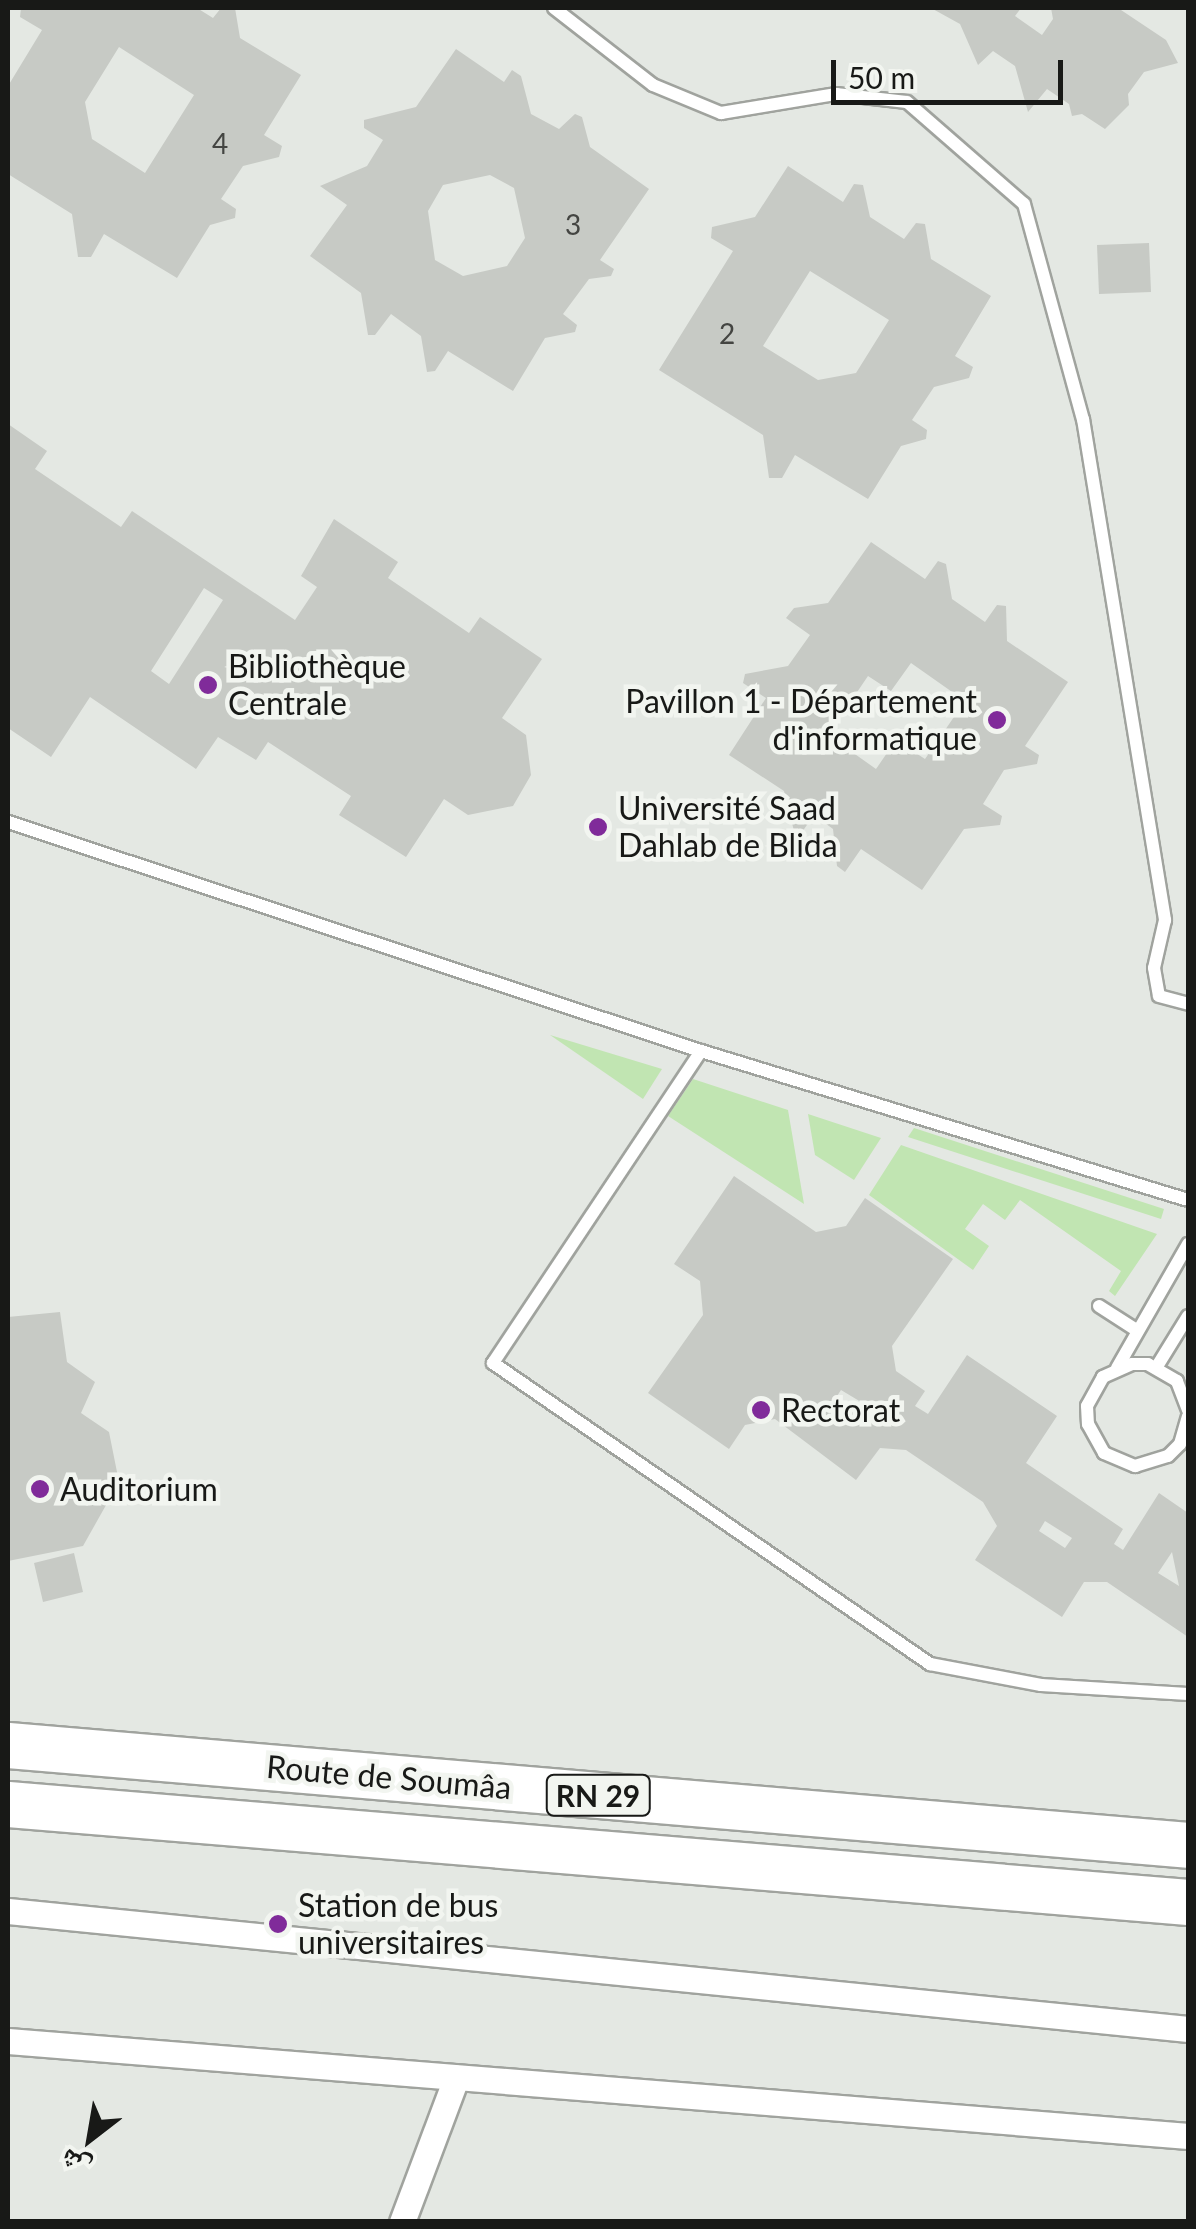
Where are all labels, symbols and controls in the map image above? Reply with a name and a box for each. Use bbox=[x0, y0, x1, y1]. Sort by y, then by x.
scale bar bbox=[836, 40, 1068, 102]
text: 50 m bbox=[848, 59, 915, 95]
house number: 4 bbox=[212, 126, 228, 160]
house number: 3 bbox=[565, 207, 581, 241]
house number: 2 bbox=[719, 316, 735, 350]
place label: Bibliothèque Centrale bbox=[228, 648, 406, 723]
marker: Bibliothèque Centrale bbox=[197, 674, 219, 696]
place label: Pavillon 1 - Département d'informatique bbox=[625, 683, 977, 758]
marker: Pavillon 1 - Département d'informatique bbox=[986, 709, 1008, 731]
place label: Université Saad Dahlab de Blida bbox=[618, 790, 838, 865]
marker: Université Saad Dahlab de Blida bbox=[587, 816, 609, 838]
place label: Rectorat bbox=[781, 1391, 900, 1429]
marker: Rectorat bbox=[750, 1399, 772, 1421]
place label: Auditorium bbox=[60, 1470, 218, 1508]
marker: Auditorium bbox=[29, 1478, 51, 1500]
street label: Route de Soumâa bbox=[265, 1747, 513, 1807]
road number: RN 29 bbox=[546, 1770, 650, 1820]
place label: Station de bus universitaires bbox=[298, 1887, 498, 1962]
marker: Station de bus universitaires bbox=[267, 1913, 289, 1935]
north arrow bbox=[40, 2089, 140, 2189]
text: ش bbox=[53, 2142, 96, 2187]

